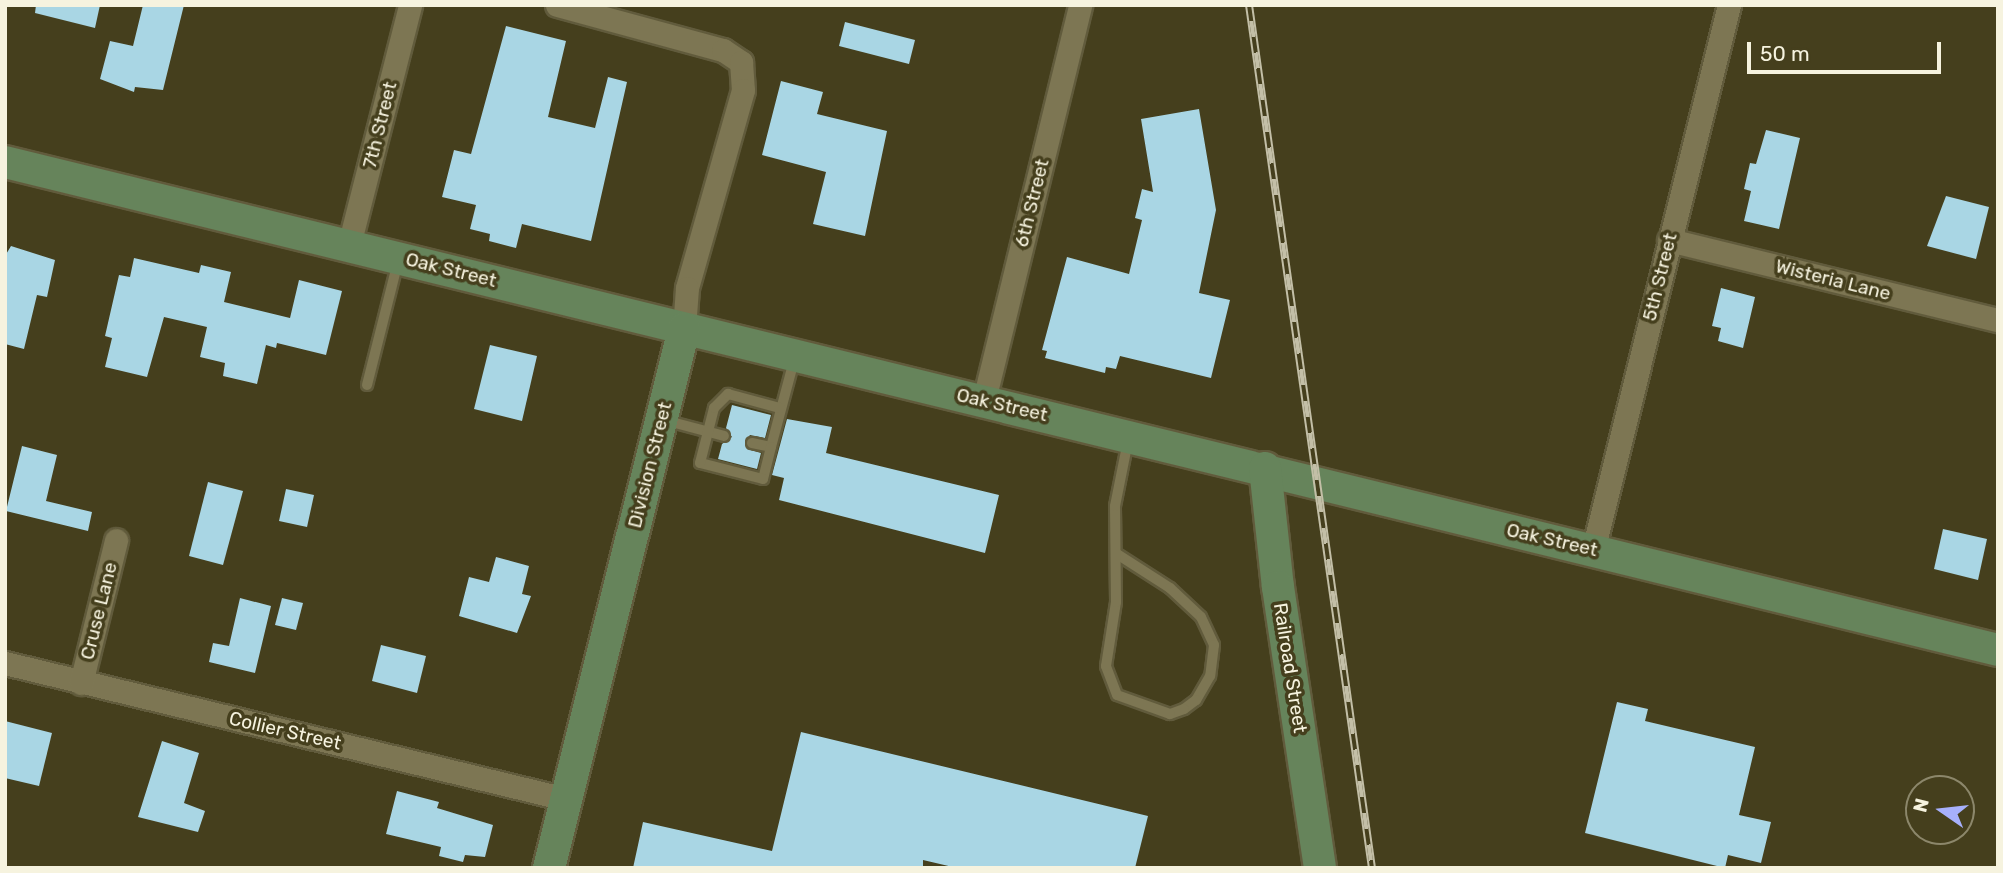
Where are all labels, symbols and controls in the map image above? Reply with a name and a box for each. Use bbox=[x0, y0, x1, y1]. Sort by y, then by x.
scale bar bbox=[1751, 28, 1945, 72]
text: 50 m bbox=[1760, 41, 1810, 66]
street label: 7th Street bbox=[358, 79, 402, 171]
street label: 6th Street bbox=[1010, 157, 1054, 249]
street label: 5th Street bbox=[1638, 231, 1682, 323]
street label: Oak Street bbox=[403, 248, 499, 292]
street label: Wisteria Lane bbox=[1773, 255, 1893, 305]
street label: Oak Street bbox=[954, 383, 1050, 427]
street label: Division Street bbox=[623, 400, 677, 530]
street label: Oak Street bbox=[1504, 518, 1600, 562]
street label: Cruse Lane bbox=[76, 560, 122, 662]
street label: Railroad Street bbox=[1268, 601, 1312, 735]
street label: Collier Street bbox=[226, 707, 344, 755]
north arrow bbox=[1905, 775, 1975, 845]
text: N bbox=[1908, 796, 1934, 815]

